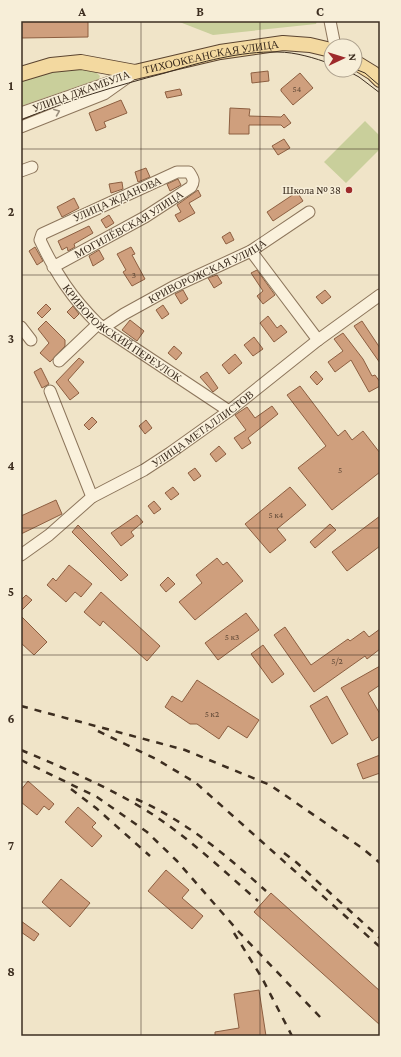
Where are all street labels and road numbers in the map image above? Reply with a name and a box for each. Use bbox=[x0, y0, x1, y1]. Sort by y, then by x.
street label: ТИХООКЕАНСКАЯ УЛИЦА bbox=[142, 38, 280, 76]
street label: УЛИЦА ДЖАМБУЛА bbox=[31, 68, 131, 114]
street label: УЛИЦА ЖДАНОВА bbox=[71, 174, 163, 224]
street label: МОГИЛЁВСКАЯ УЛИЦА bbox=[72, 188, 185, 260]
street label: КРИВОРОЖСКАЯ УЛИЦА bbox=[146, 237, 268, 305]
street label: КРИВОРОЖСКИЙ ПЕРЕУЛОК bbox=[61, 282, 185, 384]
street label: УЛИЦА МЕТАЛЛИСТОВ bbox=[149, 388, 256, 469]

